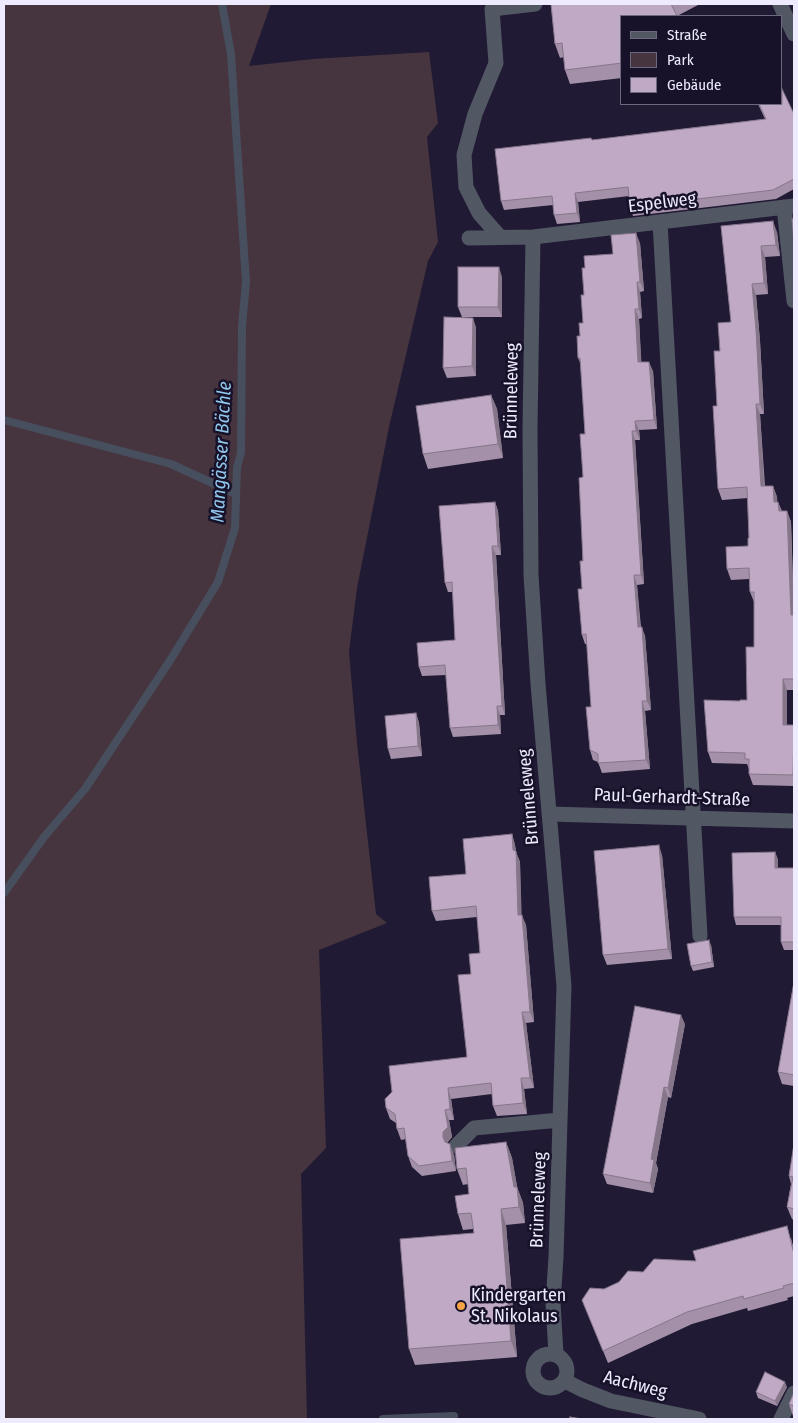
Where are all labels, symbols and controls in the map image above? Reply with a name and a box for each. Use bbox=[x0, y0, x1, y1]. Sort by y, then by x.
legend bbox=[620, 15, 783, 105]
text: Straße bbox=[667, 26, 707, 44]
text: Park bbox=[667, 51, 694, 69]
text: Gebäude bbox=[667, 76, 722, 94]
street label: Espelweg bbox=[627, 188, 697, 218]
street label: Brünneleweg bbox=[500, 343, 524, 439]
water label: Mangässer Bächle bbox=[207, 381, 237, 523]
street label: Brünneleweg bbox=[514, 748, 544, 846]
street label: Paul-Gerhardt-Straße bbox=[594, 784, 750, 812]
street label: Brünneleweg bbox=[527, 1152, 551, 1248]
place label: Kindergarten St. Nikolaus bbox=[471, 1285, 566, 1328]
marker: Kindergarten St. Nikolaus bbox=[455, 1300, 467, 1312]
street label: Aachweg bbox=[601, 1367, 669, 1403]

